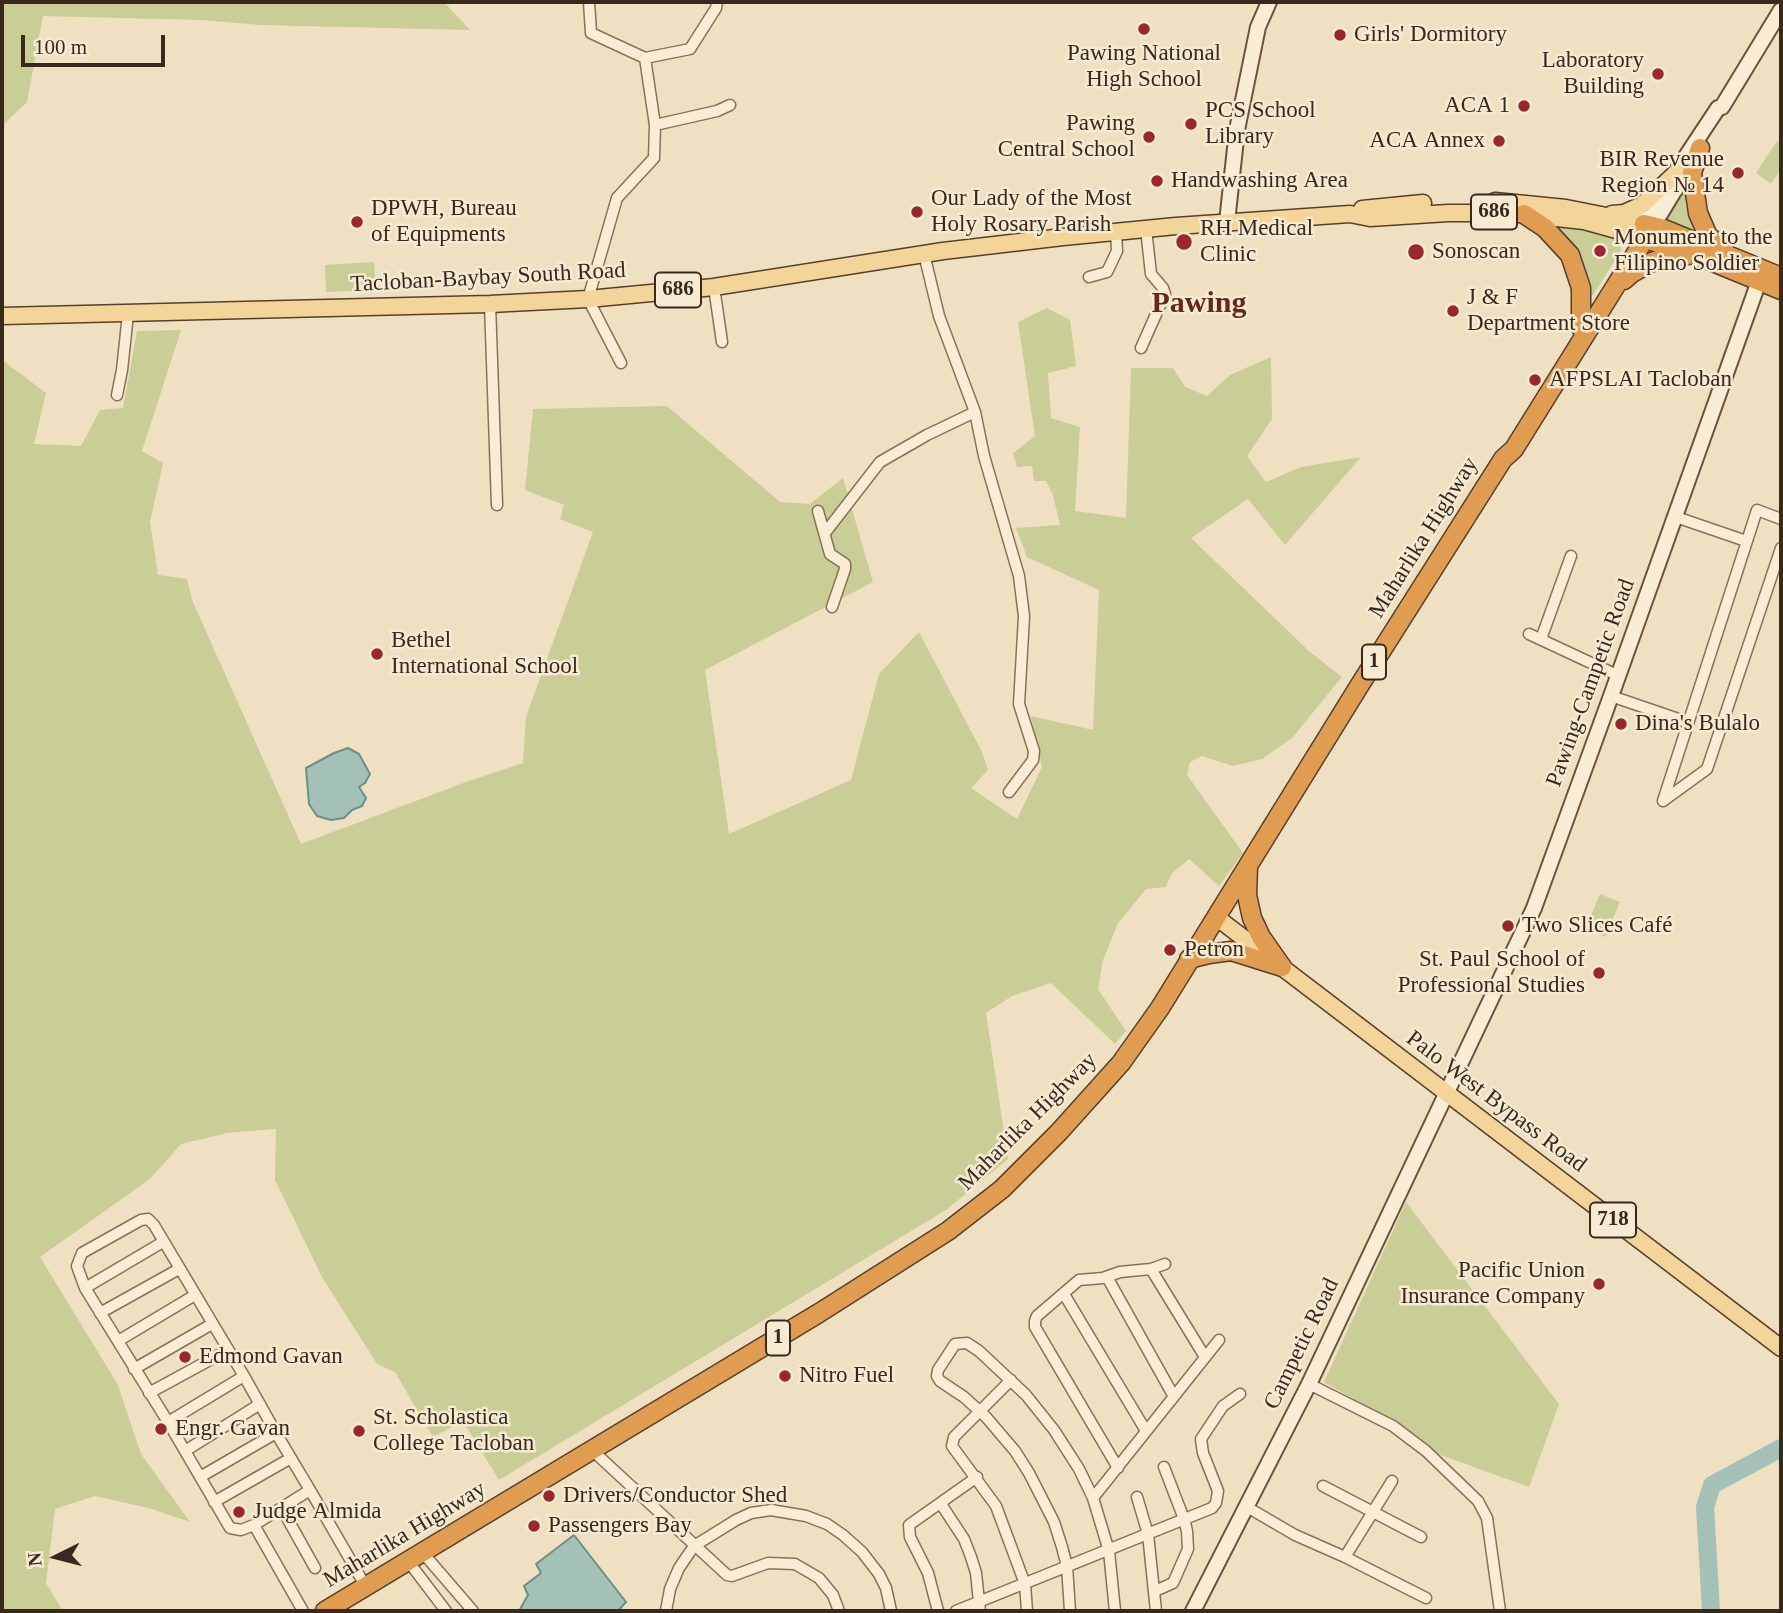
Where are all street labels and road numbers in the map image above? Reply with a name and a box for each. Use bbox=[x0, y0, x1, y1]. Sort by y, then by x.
road number: 686 bbox=[1471, 194, 1517, 230]
street label: Tacloban-Baybay South Road bbox=[350, 257, 626, 299]
road number: 686 bbox=[655, 272, 701, 308]
street label: Maharlika Highway bbox=[1363, 452, 1485, 624]
street label: Pawing-Campetic Road bbox=[1541, 575, 1641, 791]
road number: 1 bbox=[1362, 644, 1386, 680]
street label: Palo West Bypass Road bbox=[1400, 1025, 1592, 1179]
street label: Maharlika Highway bbox=[953, 1047, 1103, 1197]
road number: 718 bbox=[1590, 1202, 1636, 1238]
street label: Campetic Road bbox=[1258, 1274, 1346, 1414]
road number: 1 bbox=[766, 1320, 790, 1356]
street label: Maharlika Highway bbox=[319, 1476, 491, 1594]

